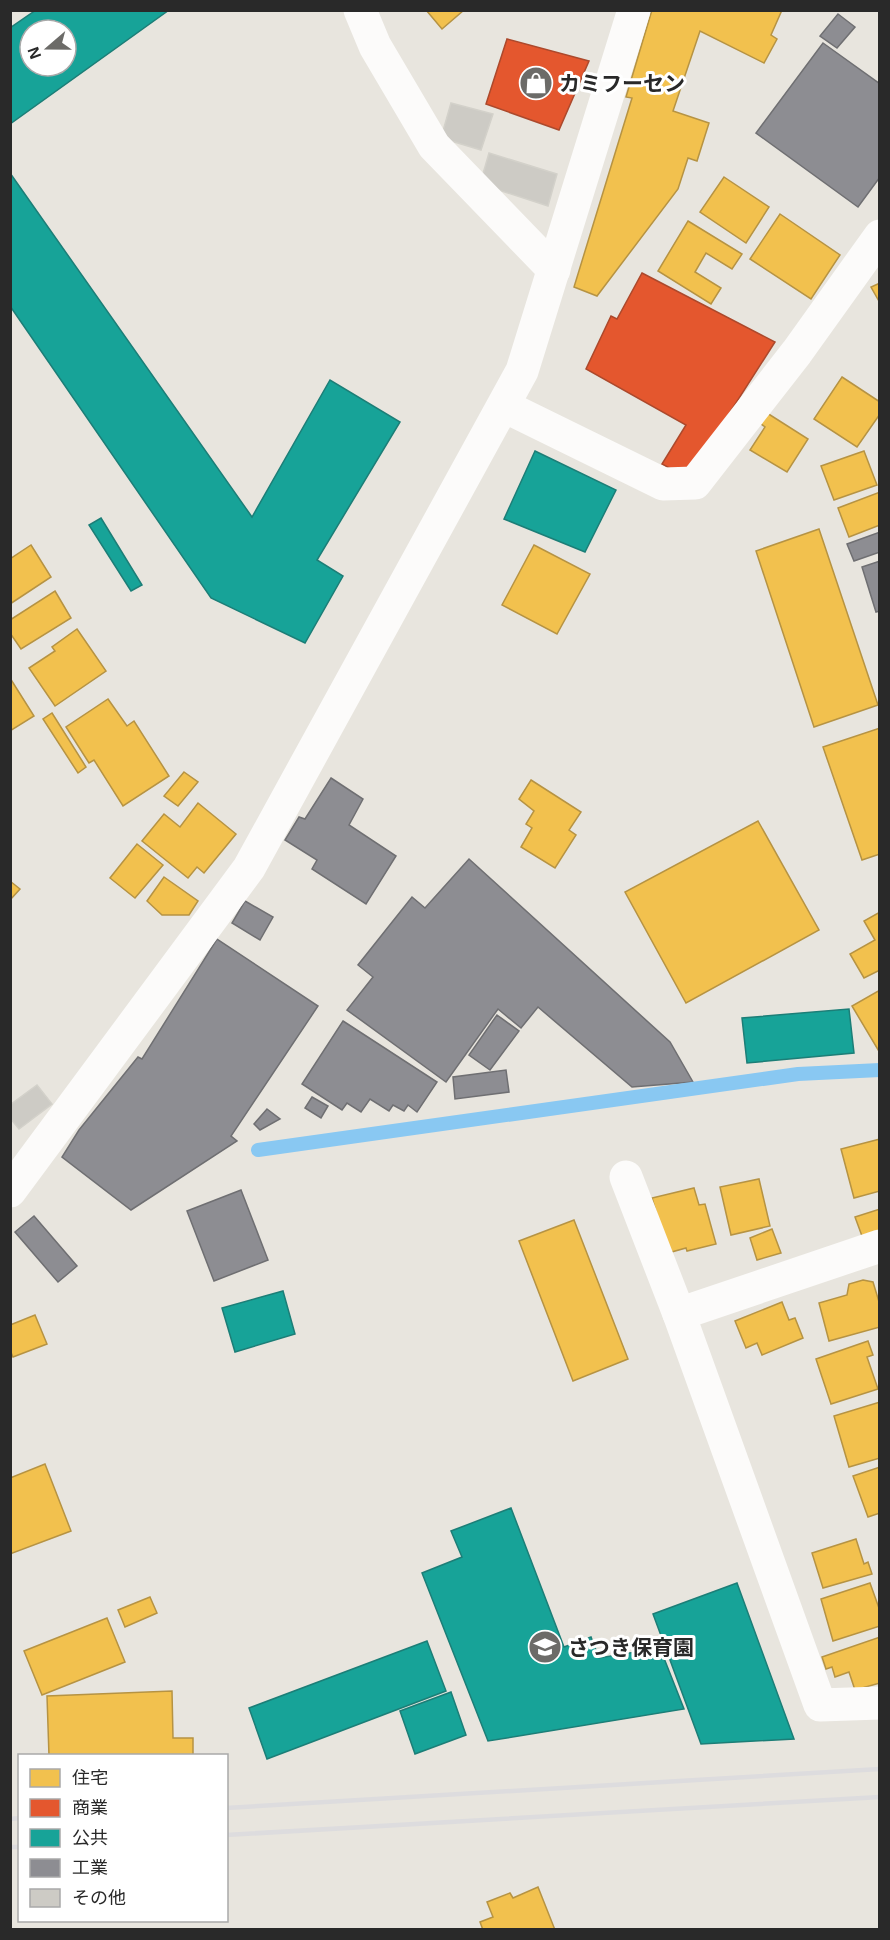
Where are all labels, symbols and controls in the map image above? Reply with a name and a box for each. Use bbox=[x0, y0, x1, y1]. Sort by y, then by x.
north arrow bbox=[18, 18, 78, 78]
text: N bbox=[24, 45, 44, 61]
shop icon: カミフーセン bbox=[518, 65, 554, 101]
place label: カミフーセン bbox=[559, 72, 685, 95]
school or university icon: さつき保育園 bbox=[527, 1629, 563, 1665]
place label: さつき保育園 bbox=[568, 1636, 694, 1659]
legend bbox=[18, 1754, 228, 1922]
text: 住宅 bbox=[72, 1768, 108, 1788]
text: 商業 bbox=[72, 1798, 108, 1818]
text: 公共 bbox=[72, 1828, 108, 1848]
text: 工業 bbox=[72, 1858, 108, 1878]
text: その他 bbox=[72, 1888, 126, 1908]

